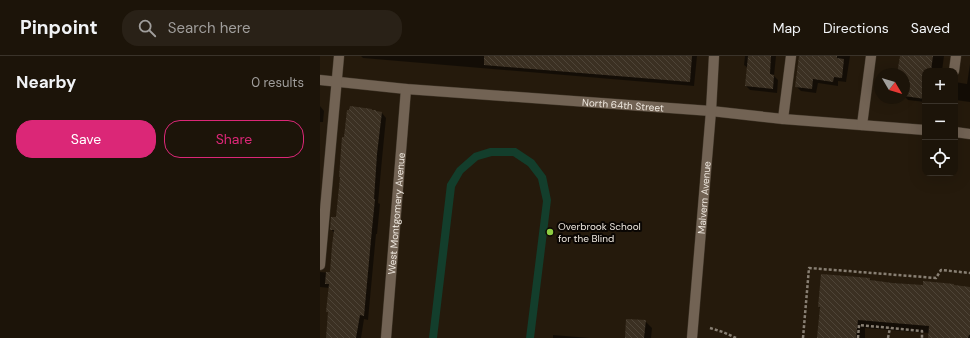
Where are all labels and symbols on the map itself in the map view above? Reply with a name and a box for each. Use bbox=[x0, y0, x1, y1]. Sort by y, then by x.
north arrow bbox=[874, 68, 910, 104]
street label: North 64th Street bbox=[582, 95, 664, 114]
street label: West Montgomery Avenue bbox=[385, 152, 407, 275]
street label: Malvern Avenue bbox=[694, 160, 713, 234]
place label: Overbrook School for the Blind bbox=[558, 220, 641, 245]
marker: Overbrook School for the Blind bbox=[545, 227, 555, 237]

